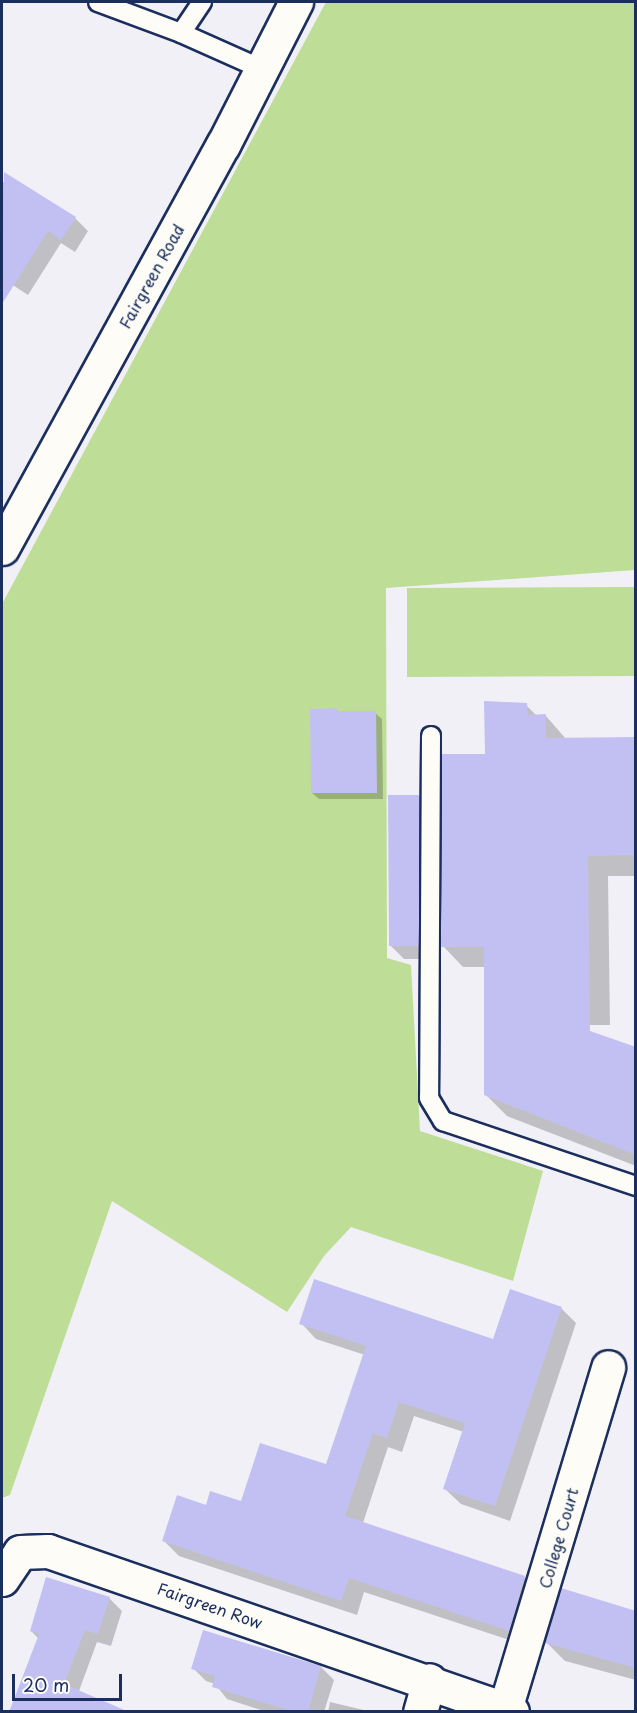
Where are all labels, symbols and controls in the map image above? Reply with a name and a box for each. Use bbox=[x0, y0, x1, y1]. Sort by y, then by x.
street label: Fairgreen Road bbox=[114, 220, 188, 332]
street label: College Court bbox=[534, 1485, 582, 1591]
street label: Fairgreen Row bbox=[154, 1578, 266, 1632]
scale bar bbox=[15, 1662, 124, 1700]
text: 20 m bbox=[23, 1671, 69, 1698]

